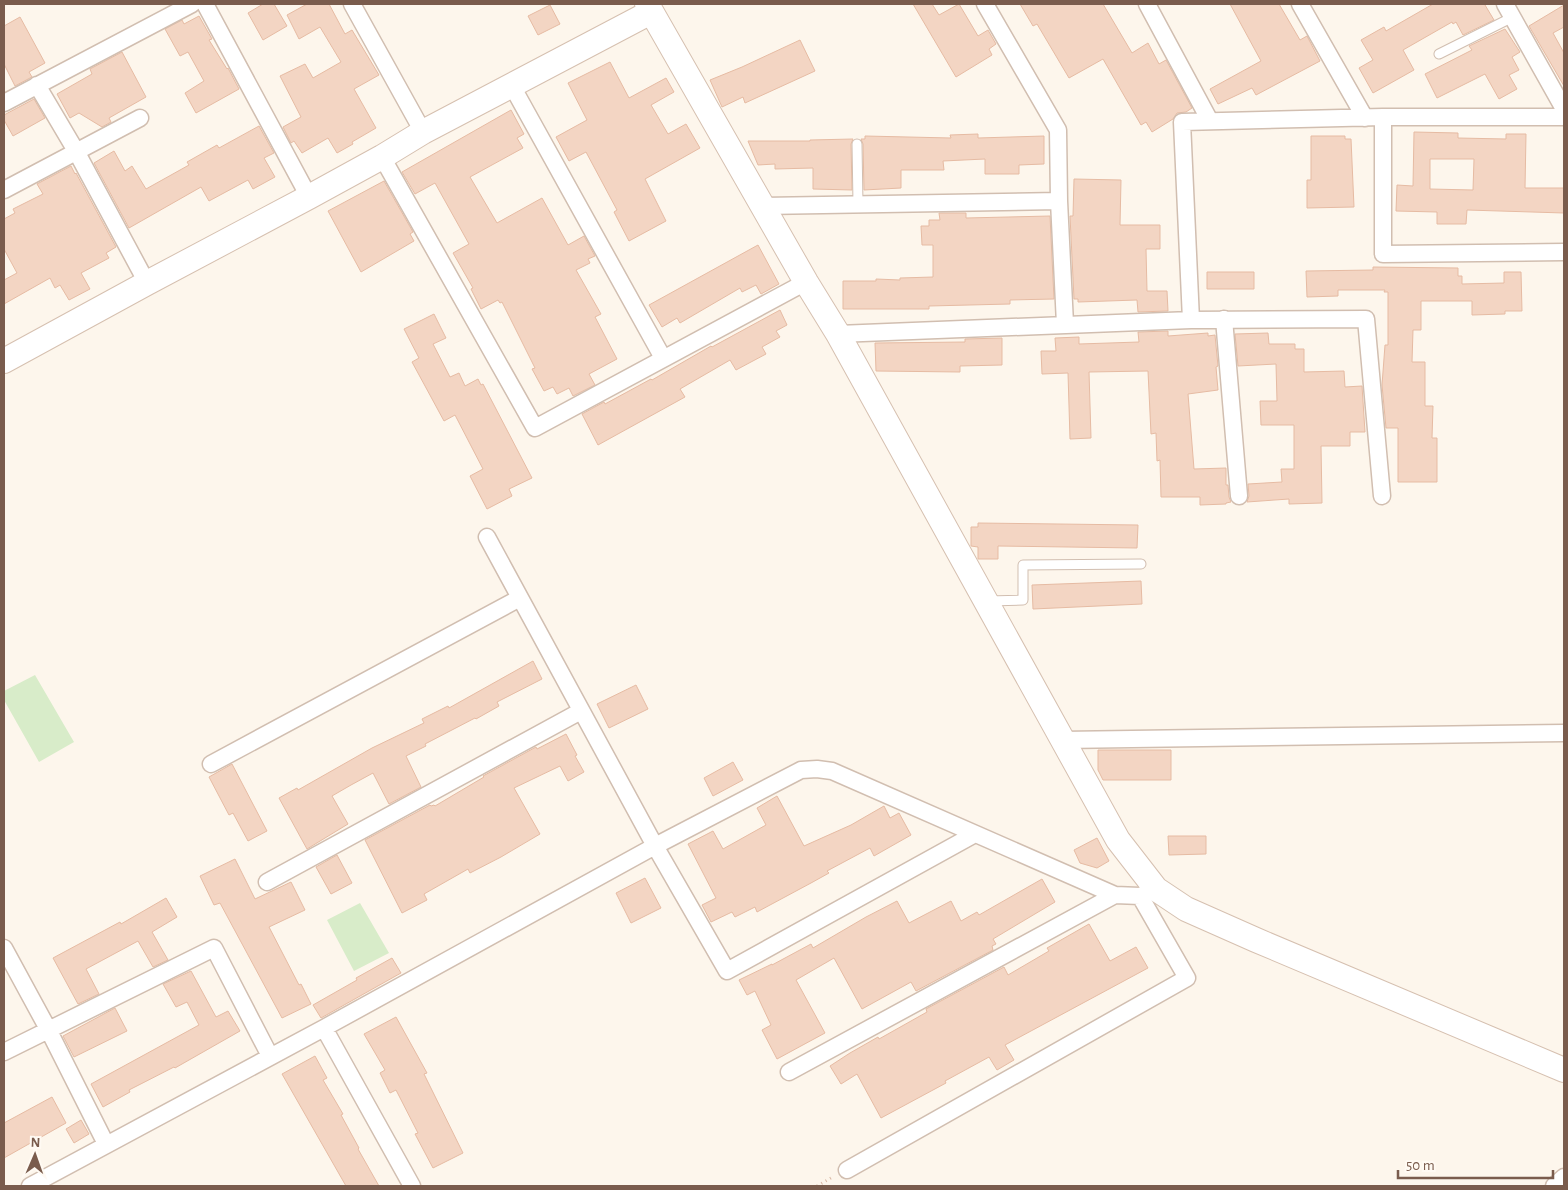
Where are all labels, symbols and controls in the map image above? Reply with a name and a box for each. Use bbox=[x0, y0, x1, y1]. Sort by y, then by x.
north arrow bbox=[10, 1130, 60, 1180]
text: N bbox=[30, 1136, 41, 1150]
scale bar bbox=[1398, 1148, 1553, 1180]
text: 50 m bbox=[1406, 1158, 1435, 1173]

